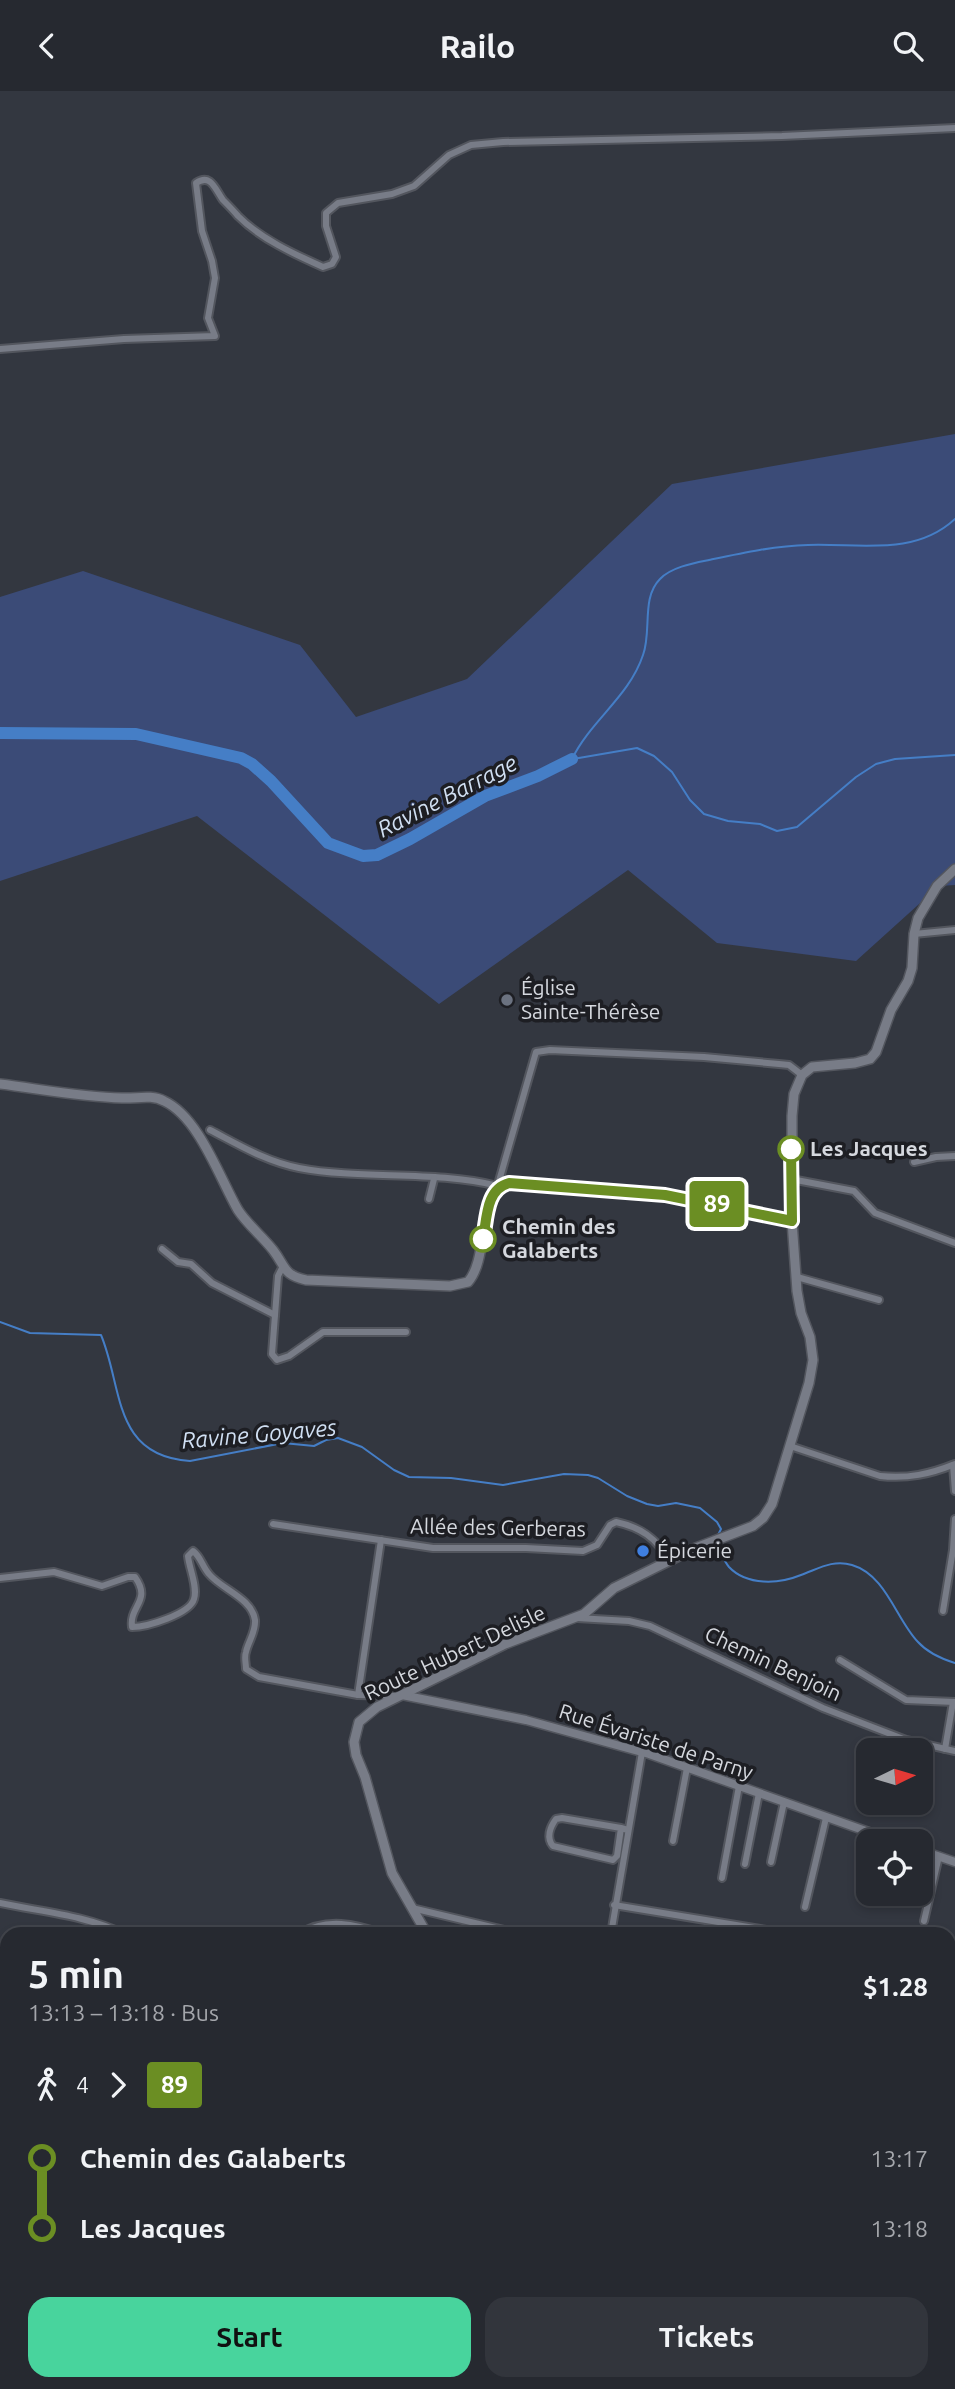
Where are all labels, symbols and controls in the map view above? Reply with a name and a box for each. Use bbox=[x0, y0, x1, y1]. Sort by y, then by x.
icon: back bbox=[28, 27, 66, 65]
icon: search bbox=[889, 27, 927, 65]
text: Railo bbox=[440, 28, 515, 64]
water label: Ravine Barrage bbox=[373, 749, 521, 841]
place label: Église Sainte-Thérèse bbox=[521, 975, 660, 1023]
marker: Église Sainte-Thérèse bbox=[499, 992, 515, 1008]
marker: Les Jacques bbox=[778, 1136, 804, 1162]
place label: Les Jacques bbox=[810, 1136, 928, 1160]
line badge: 89 bbox=[686, 1181, 748, 1227]
text: 89 bbox=[703, 1190, 731, 1217]
place label: Chemin des Galaberts bbox=[502, 1214, 616, 1262]
marker: Chemin des Galaberts bbox=[470, 1226, 496, 1252]
water label: Ravine Goyaves bbox=[180, 1414, 338, 1453]
street label: Allée des Gerberas bbox=[410, 1513, 586, 1541]
place label: Épicerie bbox=[657, 1538, 732, 1562]
marker: Épicerie bbox=[635, 1543, 651, 1559]
street label: Route Hubert Delisle bbox=[360, 1600, 549, 1705]
street label: Chemin Benjoin bbox=[701, 1621, 846, 1705]
street label: Rue Évariste de Parny bbox=[556, 1698, 756, 1784]
north arrow bbox=[856, 1738, 933, 1815]
map controls bbox=[856, 1738, 933, 1906]
button: locate bbox=[856, 1829, 933, 1906]
text: 5 min bbox=[28, 1953, 124, 1995]
text: $1.28 bbox=[863, 1972, 928, 2001]
text: 13:13 – 13:18 · Bus bbox=[28, 2000, 219, 2025]
icon: walk bbox=[28, 2066, 66, 2104]
icon: forward bbox=[99, 2066, 137, 2104]
text: 89 bbox=[161, 2071, 188, 2098]
text: 4 bbox=[76, 2072, 89, 2097]
text: Chemin des Galaberts bbox=[80, 2144, 346, 2173]
text: 13:17 bbox=[870, 2146, 928, 2171]
text: Les Jacques bbox=[80, 2214, 226, 2243]
text: 13:18 bbox=[870, 2216, 928, 2241]
button: Start bbox=[28, 2297, 471, 2377]
button: Tickets bbox=[485, 2297, 928, 2377]

